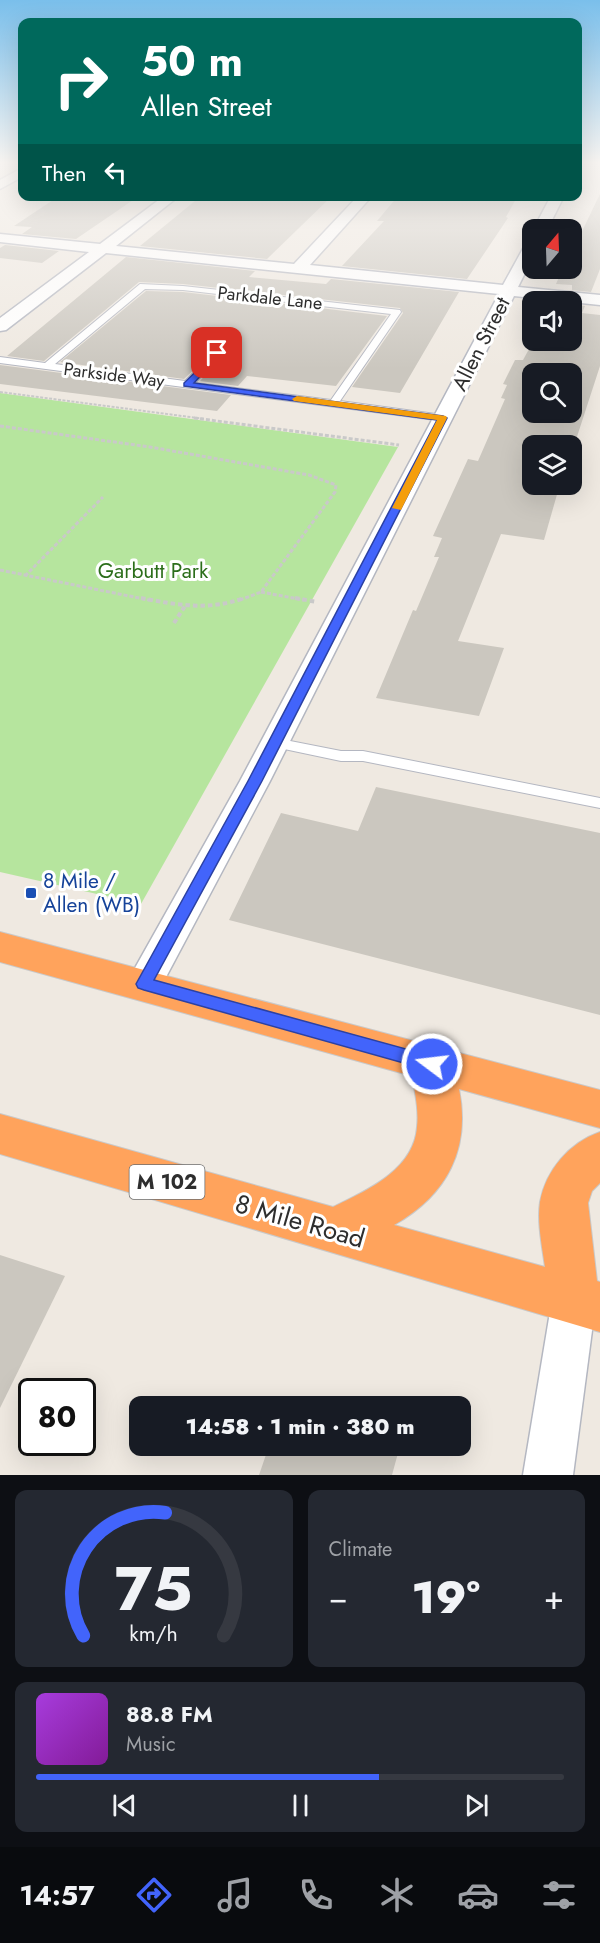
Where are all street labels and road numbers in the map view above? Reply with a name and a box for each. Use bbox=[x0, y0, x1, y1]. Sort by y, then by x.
street label: Parkdale Lane bbox=[216, 280, 324, 316]
street label: Allen Street bbox=[445, 292, 517, 396]
street label: Parkside Way bbox=[62, 356, 166, 394]
road number: M 102 bbox=[130, 1165, 204, 1199]
street label: 8 Mile Road bbox=[231, 1184, 369, 1258]

